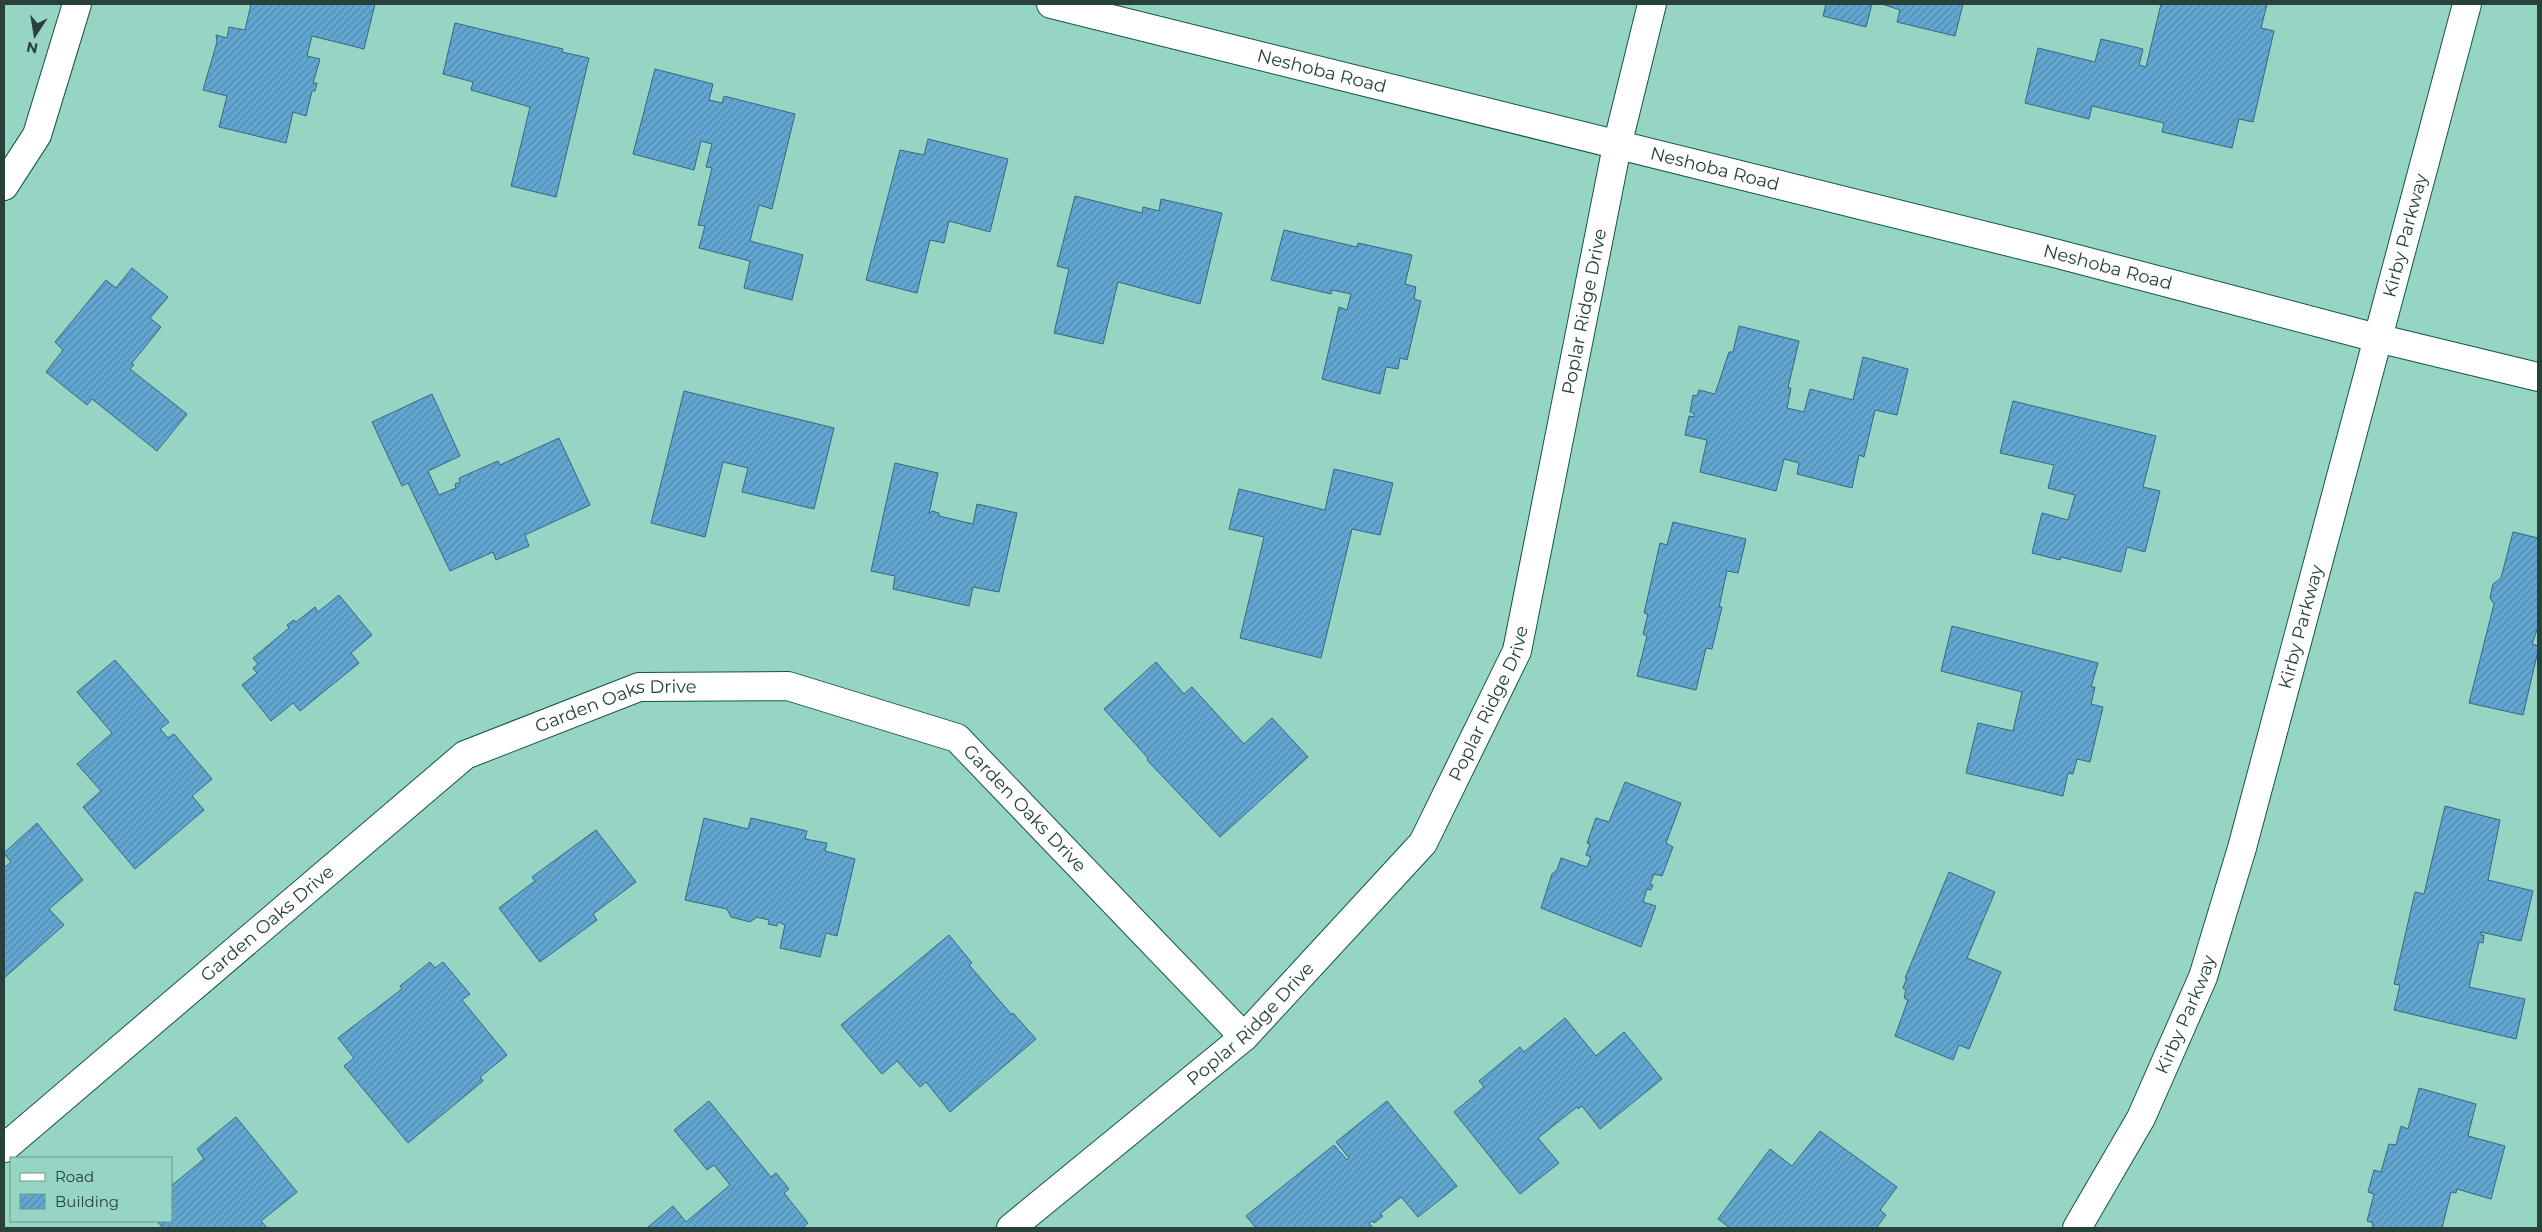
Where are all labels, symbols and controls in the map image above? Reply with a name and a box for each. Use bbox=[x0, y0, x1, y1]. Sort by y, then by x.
north arrow bbox=[10, 10, 60, 60]
text: N bbox=[25, 38, 40, 58]
street label: Neshoba Road bbox=[1255, 45, 1389, 98]
street label: Neshoba Road bbox=[1648, 142, 1782, 195]
street label: Kirby Parkway bbox=[2378, 171, 2432, 300]
street label: Poplar Ridge Drive bbox=[1557, 227, 1611, 397]
street label: Neshoba Road bbox=[2041, 240, 2175, 295]
street label: Kirby Parkway bbox=[2274, 562, 2328, 691]
street label: Poplar Ridge Drive bbox=[1444, 624, 1533, 785]
street label: Garden Oaks Drive bbox=[532, 676, 697, 738]
street label: Garden Oaks Drive bbox=[958, 740, 1091, 877]
street label: Garden Oaks Drive bbox=[196, 860, 339, 987]
street label: Kirby Parkway bbox=[2151, 952, 2220, 1078]
street label: Poplar Ridge Drive bbox=[1182, 957, 1319, 1090]
legend bbox=[10, 1157, 172, 1222]
text: Road bbox=[55, 1167, 94, 1186]
text: Building bbox=[55, 1192, 119, 1211]

